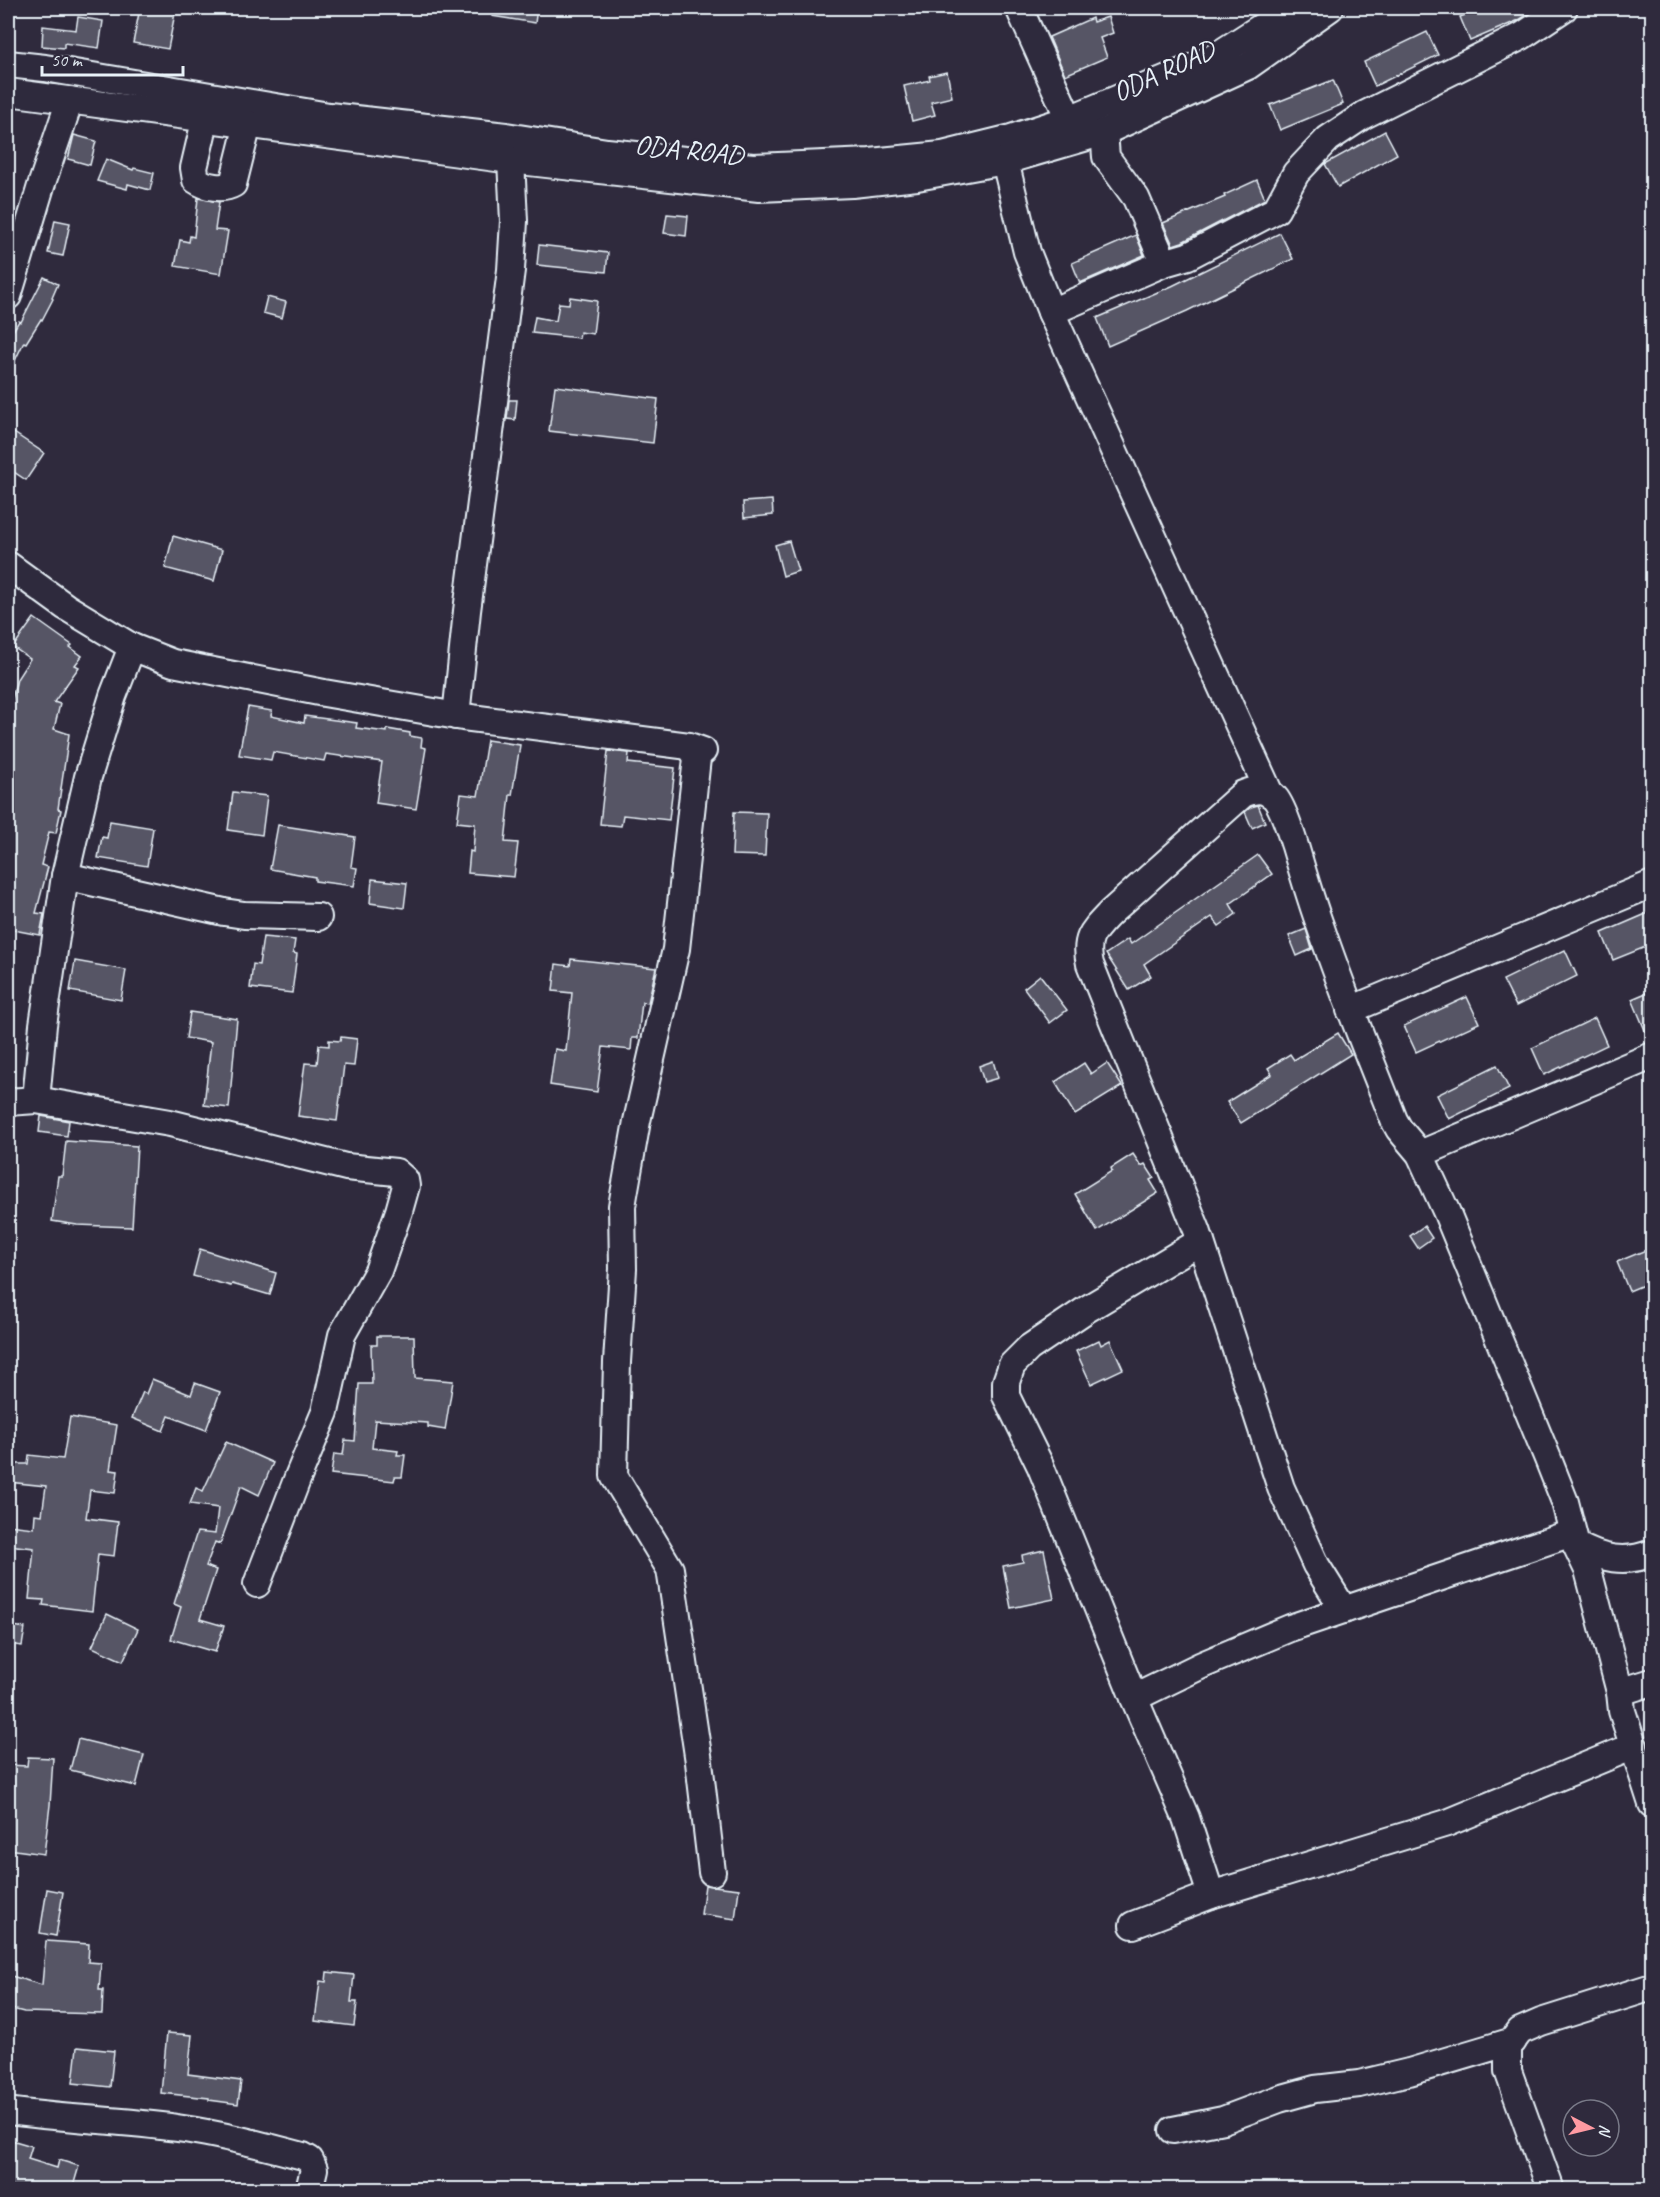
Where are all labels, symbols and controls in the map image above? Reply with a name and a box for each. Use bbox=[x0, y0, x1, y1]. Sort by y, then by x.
street label: ODA ROAD bbox=[1107, 30, 1222, 109]
scale bar bbox=[42, 39, 183, 77]
text: 50 m bbox=[51, 49, 84, 71]
street label: ODA ROAD bbox=[633, 126, 747, 173]
north arrow bbox=[1561, 2098, 1621, 2158]
text: N bbox=[1594, 2124, 1615, 2139]

